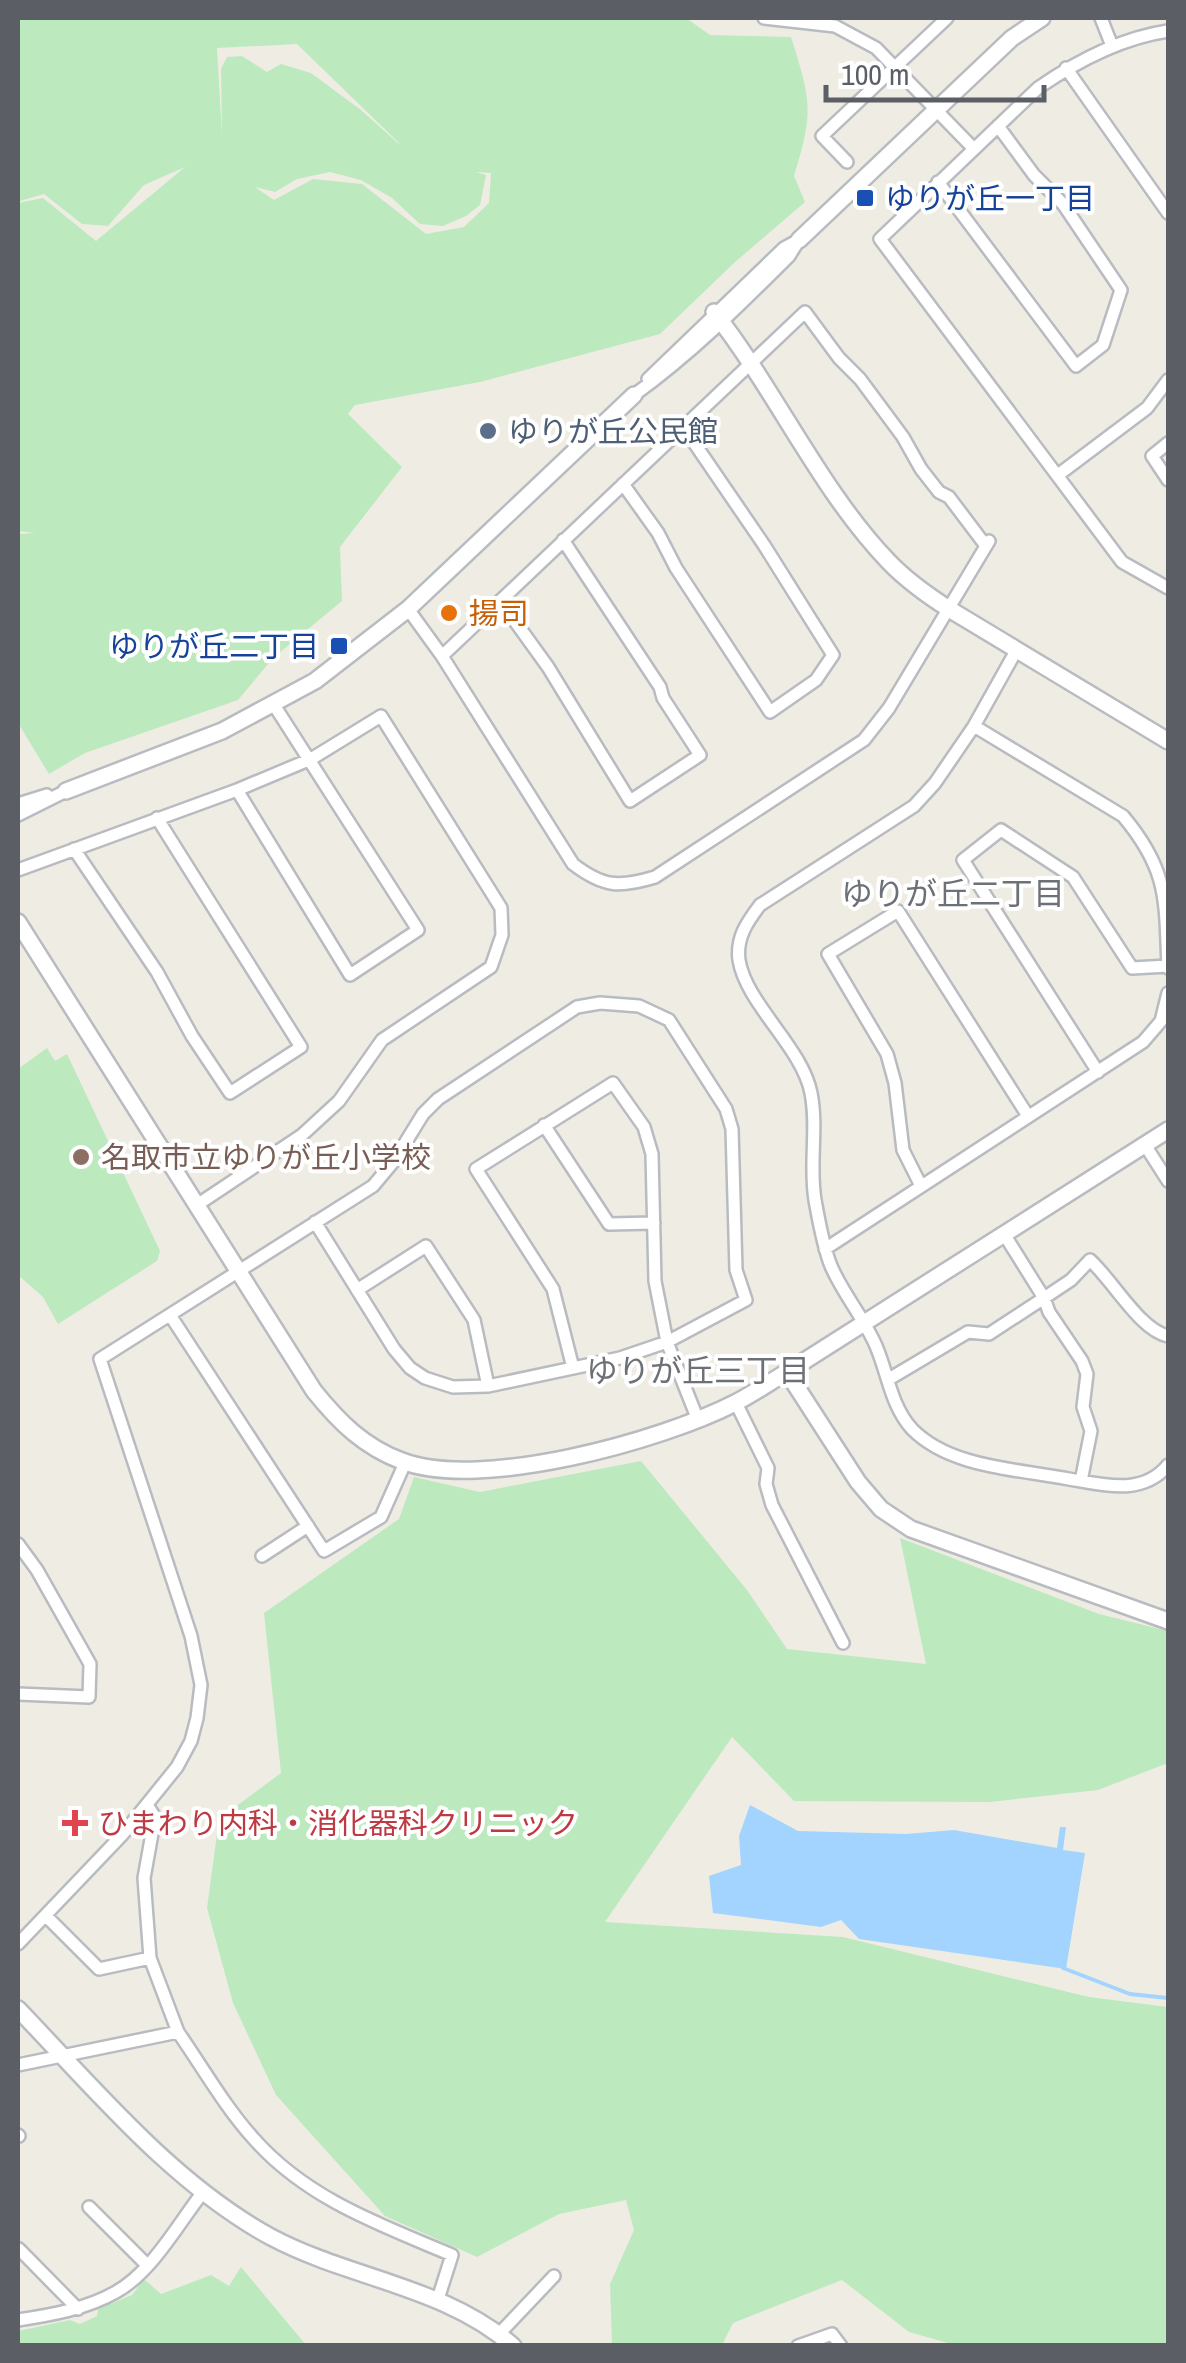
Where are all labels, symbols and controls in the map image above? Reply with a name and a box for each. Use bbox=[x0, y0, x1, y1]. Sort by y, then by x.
scale bar bbox=[826, 40, 1044, 102]
text: 100 m bbox=[841, 54, 909, 94]
place label: ゆりが丘一丁目 bbox=[885, 178, 1095, 218]
marker: ゆりが丘一丁目 bbox=[854, 187, 876, 209]
place label: ゆりが丘公民館 bbox=[508, 411, 718, 451]
marker: ゆりが丘公民館 bbox=[477, 420, 499, 442]
place label: 揚司 bbox=[469, 593, 529, 633]
marker: 揚司 bbox=[438, 602, 460, 624]
place label: ゆりが丘二丁目 bbox=[109, 626, 319, 666]
marker: ゆりが丘二丁目 bbox=[328, 635, 350, 657]
district label: ゆりが丘二丁目 bbox=[841, 872, 1065, 915]
place label: 名取市立ゆりが丘小学校 bbox=[101, 1137, 431, 1177]
marker: 名取市立ゆりが丘小学校 bbox=[70, 1146, 92, 1168]
district label: ゆりが丘三丁目 bbox=[586, 1349, 810, 1392]
place label: ひまわり内科・消化器科クリニック bbox=[98, 1803, 578, 1843]
marker: ひまわり内科・消化器科クリニック bbox=[62, 1810, 88, 1836]

